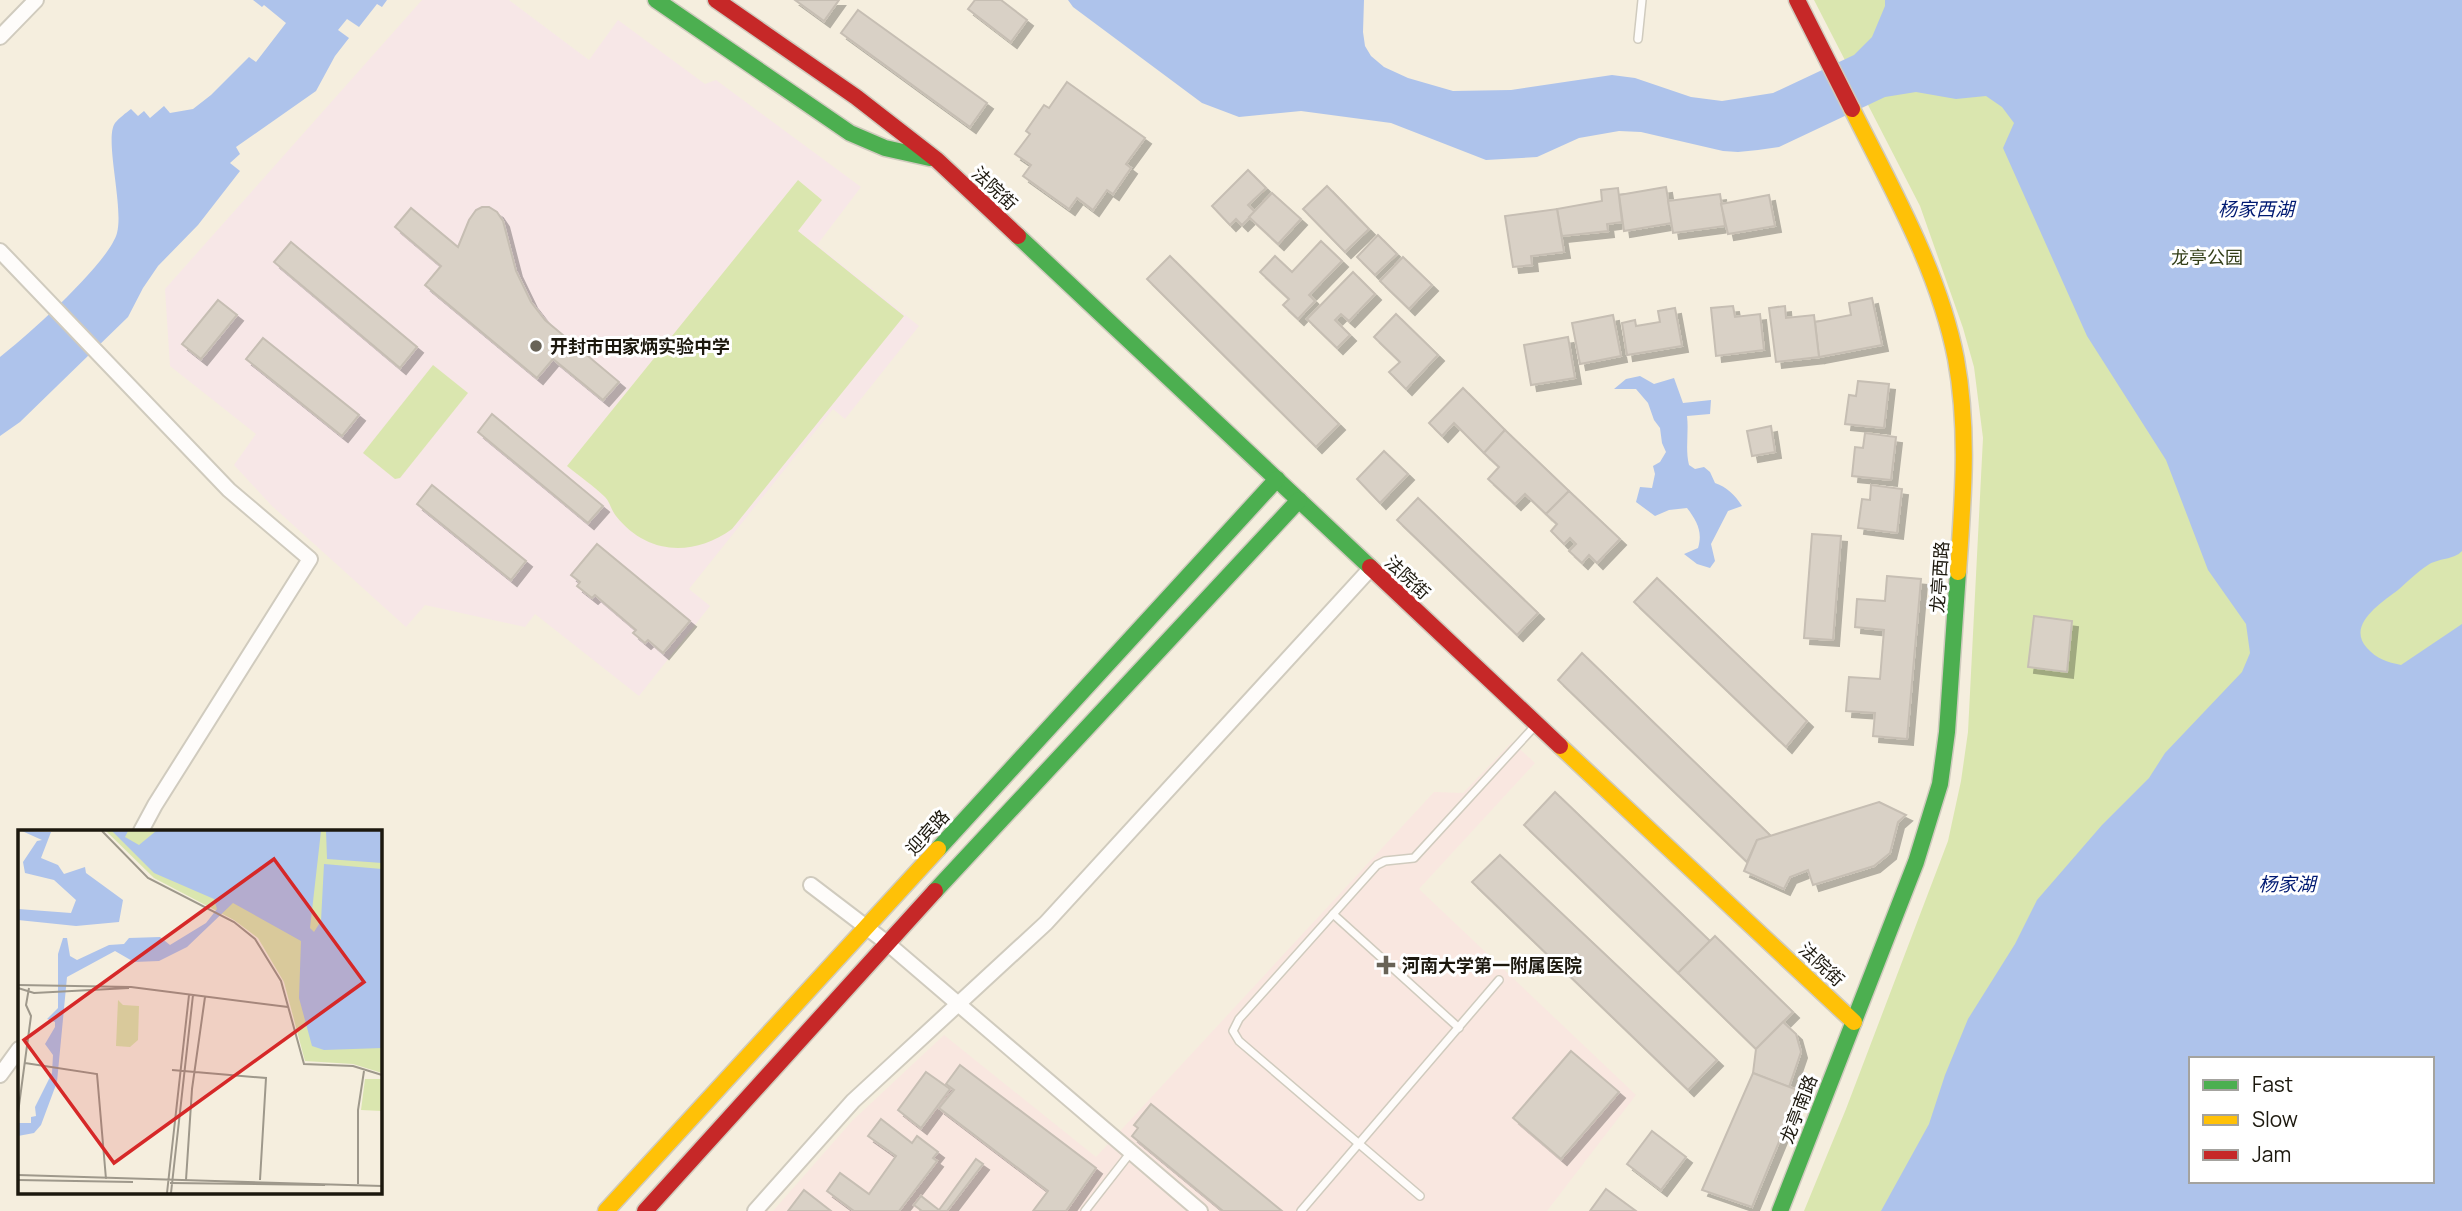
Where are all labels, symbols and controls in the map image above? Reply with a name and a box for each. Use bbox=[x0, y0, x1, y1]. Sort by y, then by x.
street label: 法院街 bbox=[967, 161, 1023, 215]
water label: 杨家西湖 bbox=[2218, 196, 2297, 222]
park label: 龙亭公园 bbox=[2171, 245, 2243, 269]
place label: 开封市田家炳实验中学 bbox=[550, 334, 730, 358]
marker: 开封市田家炳实验中学 bbox=[528, 338, 544, 354]
street label: 龙亭西路 bbox=[1925, 540, 1953, 614]
street label: 法院街 bbox=[1380, 550, 1436, 604]
street label: 迎宾路 bbox=[900, 804, 954, 860]
inset map bbox=[18, 830, 382, 1194]
water label: 杨家湖 bbox=[2258, 871, 2318, 897]
street label: 法院街 bbox=[1794, 937, 1850, 991]
place label: 河南大学第一附属医院 bbox=[1402, 953, 1582, 977]
marker: 河南大学第一附属医院 bbox=[1376, 955, 1396, 975]
legend bbox=[2189, 1057, 2434, 1183]
text: Fast bbox=[2252, 1070, 2293, 1098]
street label: 龙亭南路 bbox=[1774, 1071, 1822, 1147]
text: Slow bbox=[2252, 1105, 2298, 1133]
text: Jam bbox=[2252, 1140, 2291, 1168]

